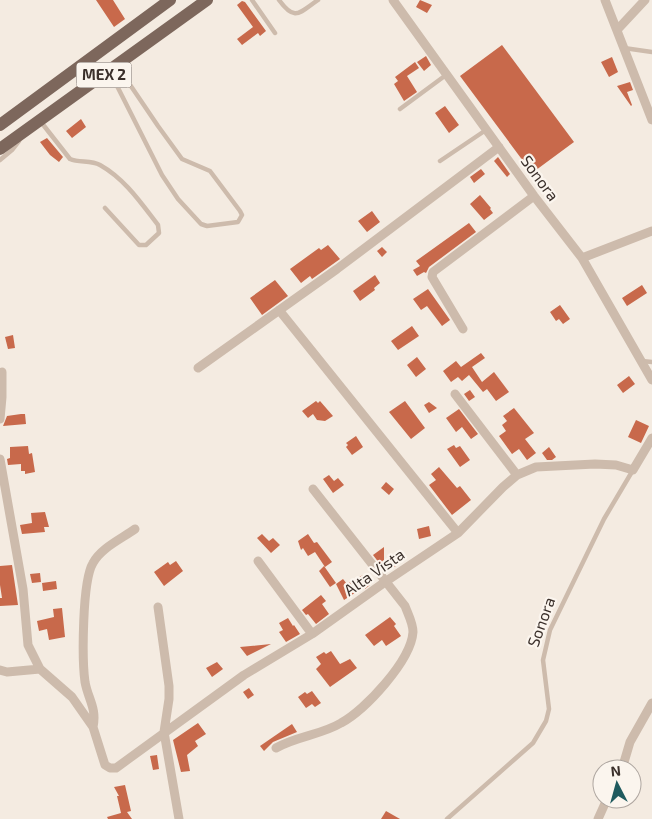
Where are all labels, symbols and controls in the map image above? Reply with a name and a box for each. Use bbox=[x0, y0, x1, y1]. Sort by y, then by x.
road number: MEX 2 bbox=[76, 62, 132, 88]
street label: Sonora bbox=[518, 151, 563, 204]
street label: Alta Vista bbox=[340, 544, 408, 599]
street label: Sonora bbox=[523, 594, 558, 649]
north arrow bbox=[592, 759, 642, 809]
text: N bbox=[610, 762, 622, 780]

